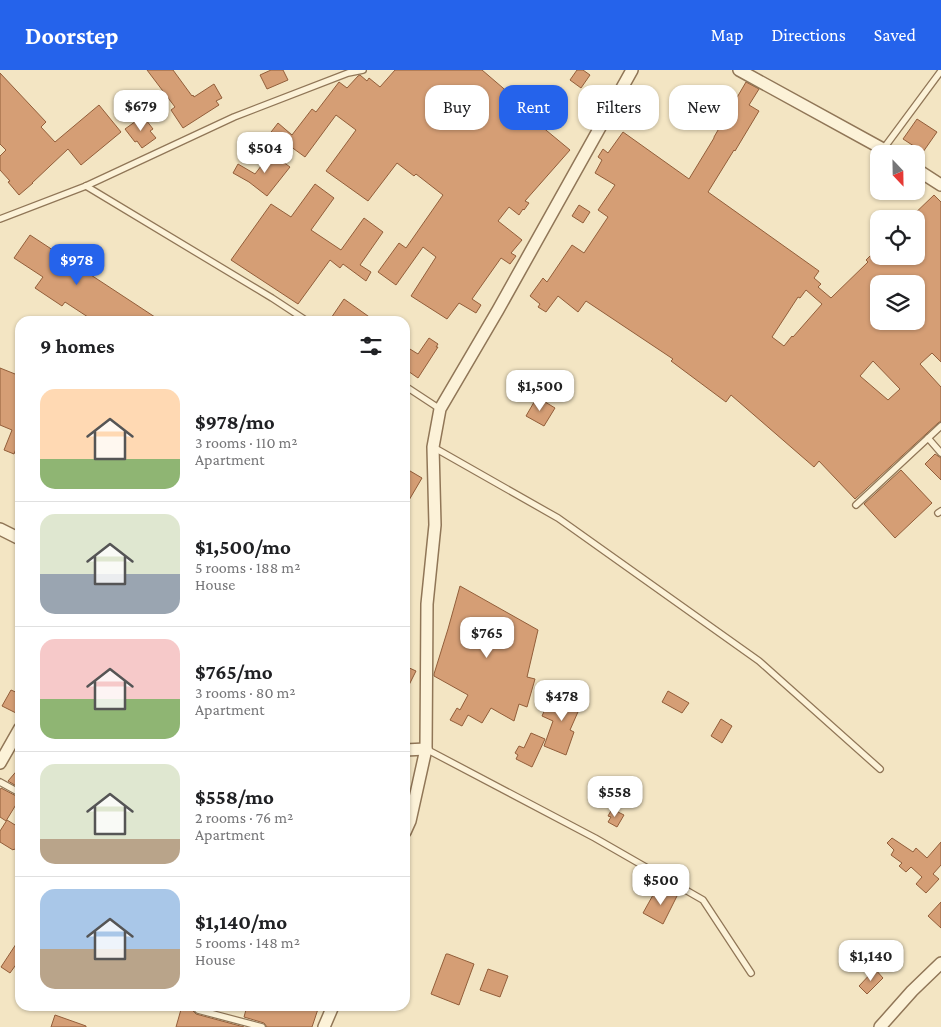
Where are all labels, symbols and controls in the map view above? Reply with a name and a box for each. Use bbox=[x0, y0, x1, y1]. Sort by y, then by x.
text: Doorstep bbox=[25, 22, 118, 49]
text: Map bbox=[711, 25, 743, 45]
text: Directions bbox=[771, 25, 846, 45]
text: Saved bbox=[874, 25, 916, 45]
chip: Buy bbox=[425, 85, 489, 130]
chip: Rent bbox=[499, 85, 568, 130]
chip: Filters bbox=[578, 85, 659, 130]
chip: New bbox=[669, 85, 738, 130]
pin: $679 bbox=[111, 90, 171, 132]
text: $679 bbox=[125, 97, 157, 114]
pin: $504 bbox=[235, 132, 295, 174]
text: $504 bbox=[248, 139, 282, 156]
north arrow bbox=[870, 145, 925, 200]
map controls bbox=[870, 145, 925, 330]
button: locate bbox=[870, 210, 925, 265]
pin: $978 bbox=[47, 244, 107, 286]
text: $978 bbox=[60, 251, 94, 268]
button: layers bbox=[870, 275, 925, 330]
icon: filters bbox=[357, 332, 385, 360]
text: 9 homes bbox=[40, 334, 115, 358]
pin: $1,500 bbox=[499, 370, 581, 412]
text: $1,500 bbox=[517, 377, 563, 394]
icon: home bbox=[80, 409, 140, 469]
text: $978/mo bbox=[195, 410, 275, 434]
text: 3 rooms · 110 m² bbox=[195, 434, 298, 451]
text: Apartment bbox=[195, 451, 265, 468]
icon: home bbox=[80, 534, 140, 594]
text: $1,500/mo bbox=[195, 535, 291, 559]
text: 5 rooms · 188 m² bbox=[195, 559, 300, 576]
text: House bbox=[195, 576, 235, 593]
pin: $765 bbox=[457, 616, 517, 659]
text: $765 bbox=[471, 624, 503, 641]
icon: home bbox=[80, 659, 140, 719]
text: $765/mo bbox=[195, 660, 273, 684]
pin: $478 bbox=[532, 680, 592, 722]
text: 3 rooms · 80 m² bbox=[195, 684, 296, 701]
text: $478 bbox=[545, 687, 579, 704]
text: Apartment bbox=[195, 701, 265, 718]
pin: $558 bbox=[585, 776, 645, 818]
text: $558 bbox=[599, 783, 631, 800]
icon: home bbox=[80, 784, 140, 844]
text: $558/mo bbox=[195, 785, 274, 809]
text: 2 rooms · 76 m² bbox=[195, 809, 293, 826]
text: Apartment bbox=[195, 826, 265, 843]
pin: $500 bbox=[631, 864, 691, 906]
text: $500 bbox=[643, 871, 679, 888]
icon: home bbox=[80, 909, 140, 969]
text: $1,140/mo bbox=[195, 910, 287, 934]
text: 5 rooms · 148 m² bbox=[195, 934, 300, 951]
pin: $1,140 bbox=[830, 940, 912, 982]
text: $1,140 bbox=[850, 947, 892, 964]
text: House bbox=[195, 951, 235, 968]

